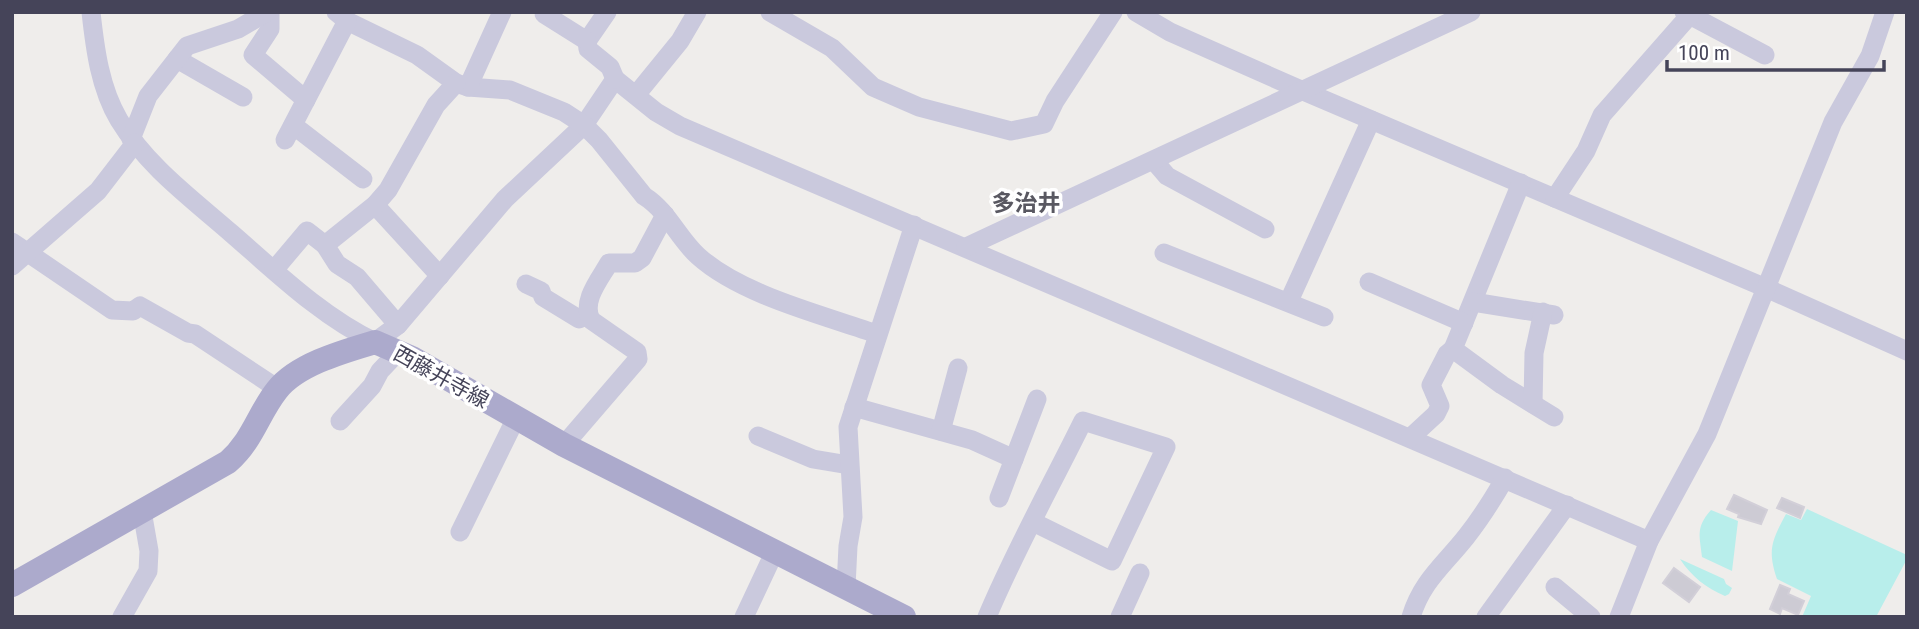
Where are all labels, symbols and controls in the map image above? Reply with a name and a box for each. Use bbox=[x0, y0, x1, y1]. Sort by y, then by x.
scale bar bbox=[1667, 28, 1884, 72]
text: 100 m bbox=[1678, 41, 1730, 65]
district label: 多治井 bbox=[992, 190, 1061, 217]
street label: 西藤井寺線 bbox=[389, 341, 493, 413]

